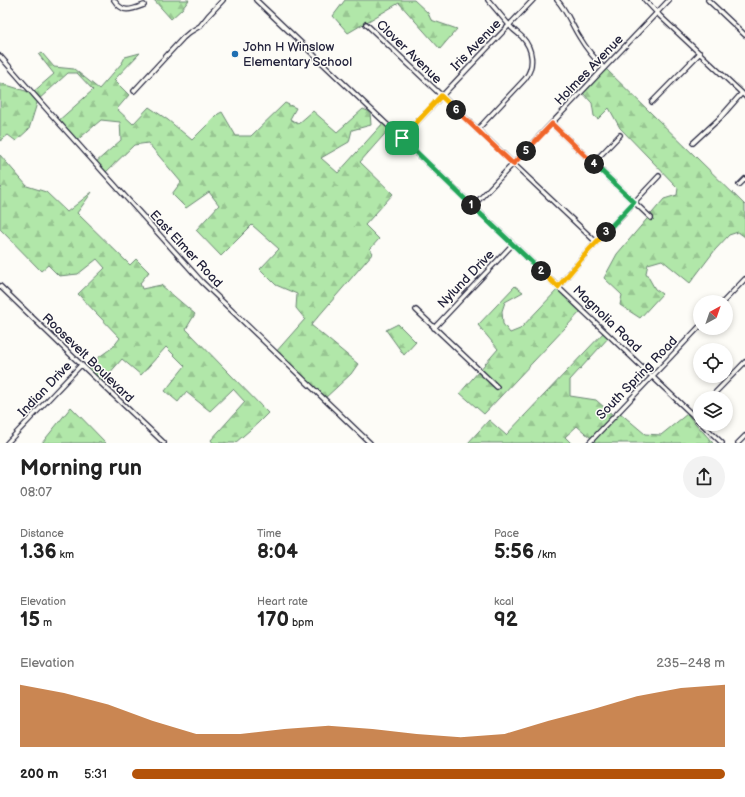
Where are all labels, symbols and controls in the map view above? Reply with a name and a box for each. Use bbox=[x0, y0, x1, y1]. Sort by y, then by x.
street label: Iris Avenue bbox=[448, 16, 505, 74]
street label: Clover Avenue bbox=[373, 17, 445, 87]
street label: Holmes Avenue bbox=[551, 31, 627, 109]
place label: John H Winslow Elementary School bbox=[243, 39, 352, 70]
marker: John H Winslow Elementary School bbox=[230, 49, 240, 59]
pin: 6 bbox=[446, 100, 466, 120]
text: 6 bbox=[453, 103, 459, 116]
pin bbox=[385, 121, 419, 155]
icon: arrive bbox=[391, 127, 413, 149]
pin: 5 bbox=[516, 141, 536, 161]
text: 5 bbox=[523, 144, 529, 157]
pin: 4 bbox=[584, 154, 604, 174]
text: 4 bbox=[591, 157, 597, 170]
pin: 1 bbox=[461, 195, 481, 215]
text: 1 bbox=[469, 198, 473, 211]
street label: East Elmer Road bbox=[146, 207, 226, 291]
pin: 3 bbox=[596, 222, 616, 242]
text: 3 bbox=[603, 225, 609, 238]
street label: Nylund Drive bbox=[434, 246, 498, 311]
pin: 2 bbox=[531, 261, 551, 281]
text: 2 bbox=[538, 264, 544, 277]
street label: Magnolia Road bbox=[569, 282, 645, 356]
north arrow bbox=[693, 295, 733, 335]
map controls bbox=[693, 295, 733, 431]
street label: Roosevelt Boulevard bbox=[39, 310, 137, 406]
street label: South Spring Road bbox=[593, 333, 681, 423]
button: locate bbox=[693, 343, 733, 383]
street label: Indian Drive bbox=[15, 358, 75, 420]
button: layers bbox=[693, 391, 733, 431]
text: Morning run bbox=[20, 455, 142, 482]
button: share bbox=[683, 456, 725, 498]
text: 08:07 bbox=[20, 484, 52, 500]
text: Distance bbox=[20, 527, 64, 540]
text: Time bbox=[257, 527, 281, 540]
text: Pace bbox=[494, 527, 519, 540]
text: 1.36 bbox=[20, 540, 57, 564]
text: 8:04 bbox=[257, 540, 298, 564]
text: 5:56 bbox=[494, 540, 534, 564]
text: km bbox=[57, 548, 74, 561]
text: /km bbox=[534, 548, 556, 561]
text: Elevation bbox=[20, 595, 66, 608]
text: Heart rate bbox=[257, 595, 308, 608]
text: kcal bbox=[494, 595, 514, 608]
text: 15 bbox=[20, 608, 40, 632]
text: 170 bbox=[257, 608, 289, 632]
text: 92 bbox=[494, 608, 518, 632]
text: m bbox=[40, 616, 52, 629]
text: bpm bbox=[289, 616, 314, 629]
text: Elevation bbox=[20, 655, 74, 671]
text: 235–248 m bbox=[656, 655, 725, 671]
text: 200 m bbox=[20, 766, 58, 782]
text: 5:31 bbox=[84, 766, 107, 782]

